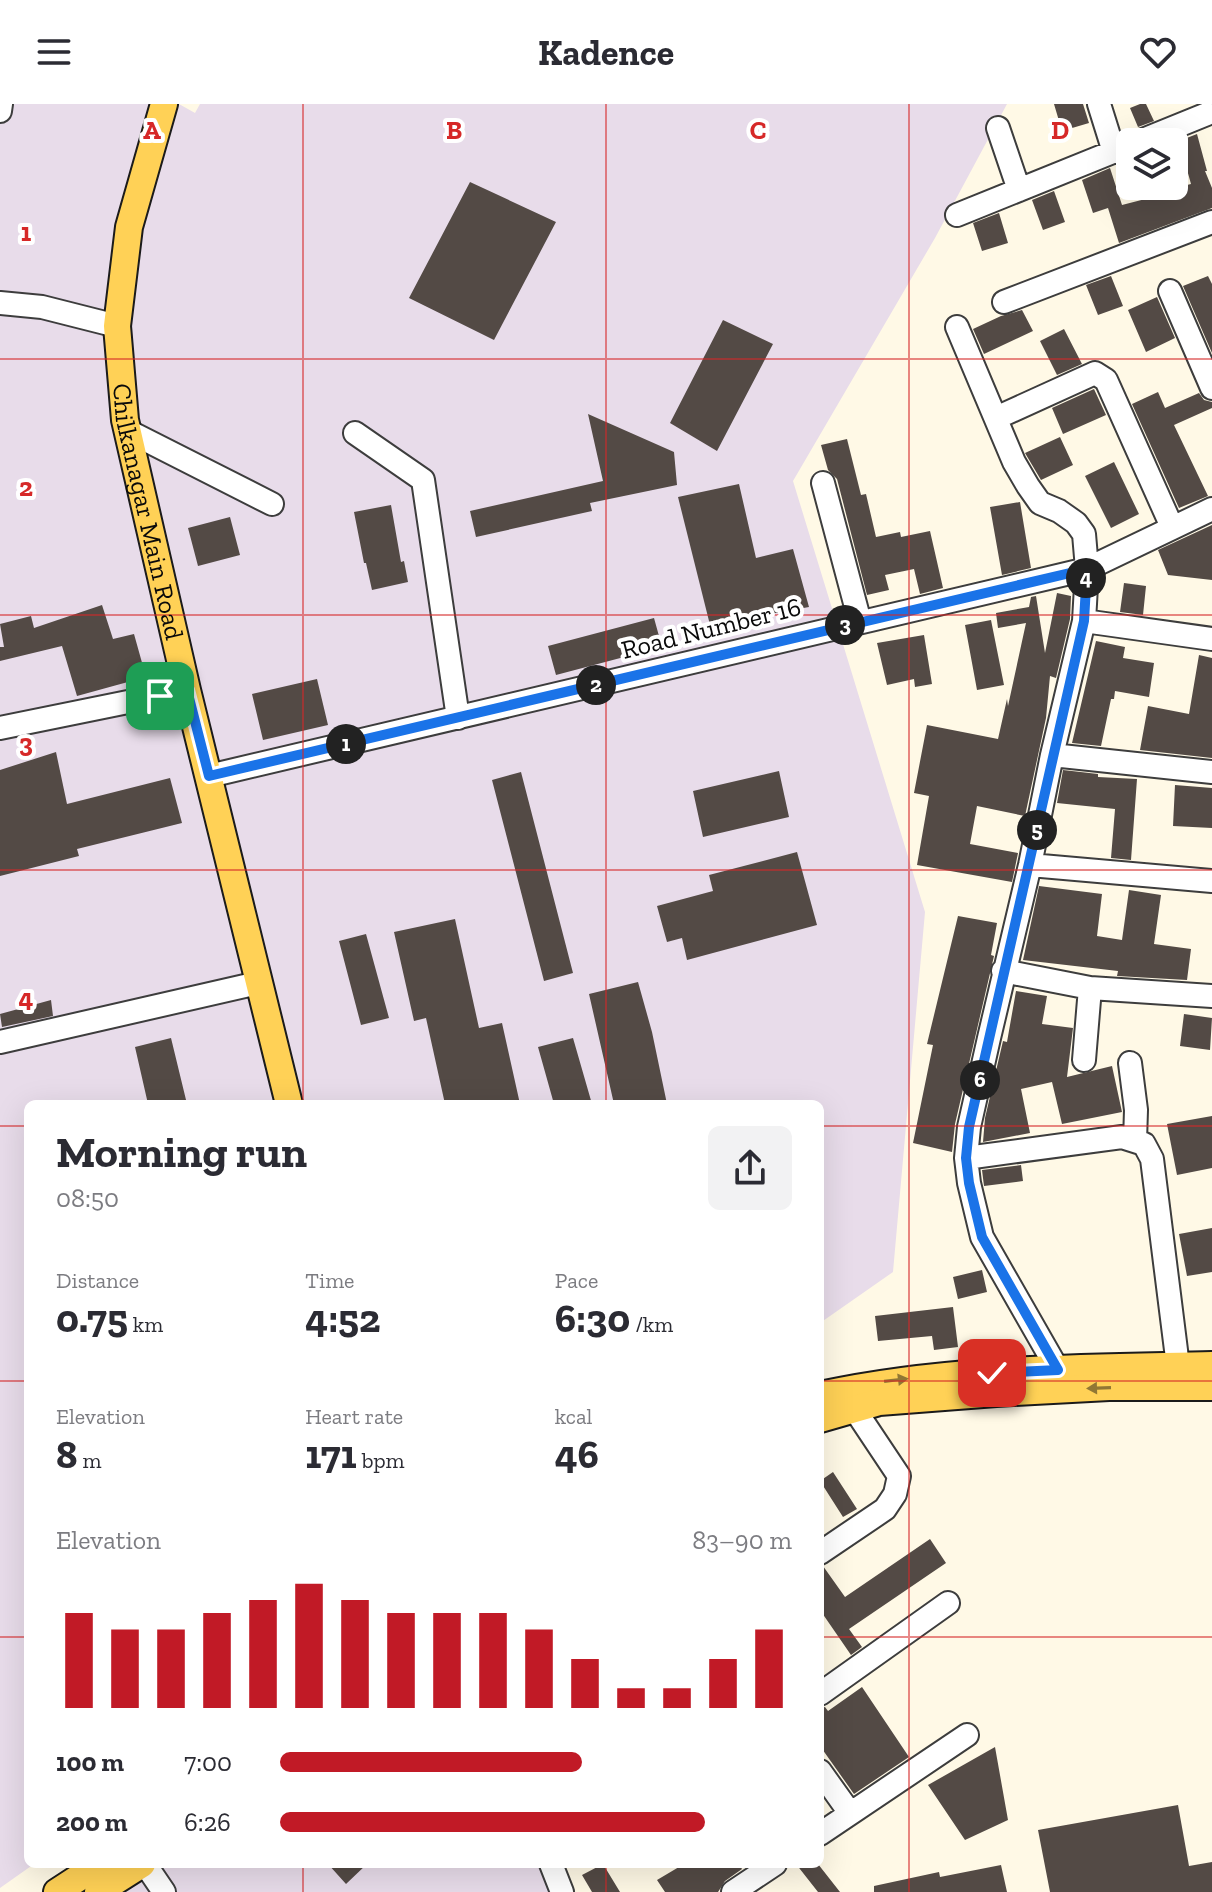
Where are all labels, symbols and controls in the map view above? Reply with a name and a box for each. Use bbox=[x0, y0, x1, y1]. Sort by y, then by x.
icon: menu bbox=[32, 30, 76, 74]
icon: heart bbox=[1136, 30, 1180, 74]
text: Kadence bbox=[538, 31, 674, 74]
text: A bbox=[143, 114, 161, 146]
text: B bbox=[446, 114, 462, 146]
text: C bbox=[750, 114, 766, 146]
text: D bbox=[1051, 114, 1069, 146]
map controls bbox=[1116, 128, 1188, 200]
button: layers bbox=[1116, 128, 1188, 200]
text: 1 bbox=[21, 216, 32, 248]
street label: Chilkanagar Main Road bbox=[106, 382, 191, 643]
text: 2 bbox=[19, 471, 33, 503]
pin: 4 bbox=[1066, 558, 1106, 598]
text: 4 bbox=[1080, 564, 1092, 591]
street label: Road Number 16 bbox=[618, 590, 804, 666]
pin: 3 bbox=[825, 605, 865, 645]
text: 3 bbox=[839, 611, 851, 638]
pin bbox=[126, 662, 194, 730]
pin: 2 bbox=[576, 665, 616, 705]
text: 2 bbox=[590, 671, 602, 698]
icon: arrive bbox=[138, 674, 182, 718]
pin: 1 bbox=[326, 724, 366, 764]
text: 3 bbox=[19, 727, 33, 759]
text: 1 bbox=[342, 730, 350, 757]
pin: 5 bbox=[1017, 810, 1057, 850]
text: 5 bbox=[1031, 816, 1043, 843]
text: 4 bbox=[19, 982, 34, 1014]
pin: 6 bbox=[960, 1060, 1000, 1100]
text: 6 bbox=[974, 1066, 986, 1093]
text: Morning run bbox=[56, 1125, 307, 1178]
button: share bbox=[708, 1126, 792, 1210]
text: 08:50 bbox=[56, 1182, 119, 1214]
text: Distance bbox=[56, 1267, 139, 1294]
text: Time bbox=[305, 1267, 354, 1294]
text: Pace bbox=[555, 1267, 598, 1294]
text: 0.75 bbox=[56, 1294, 128, 1342]
text: 4:52 bbox=[305, 1294, 380, 1342]
text: 6:30 bbox=[555, 1294, 630, 1342]
text: km bbox=[128, 1311, 163, 1338]
text: /km bbox=[630, 1311, 673, 1338]
pin bbox=[958, 1339, 1026, 1407]
icon: check bbox=[970, 1351, 1014, 1395]
one-way arrow bbox=[884, 1373, 909, 1386]
one-way arrow bbox=[1086, 1381, 1111, 1394]
text: Elevation bbox=[56, 1403, 145, 1430]
text: Heart rate bbox=[305, 1403, 403, 1430]
text: kcal bbox=[555, 1403, 592, 1430]
text: 8 bbox=[56, 1430, 78, 1478]
text: 171 bbox=[305, 1430, 357, 1478]
text: 46 bbox=[555, 1430, 599, 1478]
text: m bbox=[78, 1447, 102, 1474]
text: bpm bbox=[357, 1447, 405, 1474]
text: Elevation bbox=[56, 1524, 161, 1556]
text: 83–90 m bbox=[692, 1524, 792, 1556]
text: 100 m bbox=[56, 1746, 124, 1778]
text: 7:00 bbox=[184, 1746, 232, 1778]
text: 200 m bbox=[56, 1806, 128, 1838]
text: 6:26 bbox=[184, 1806, 231, 1838]

